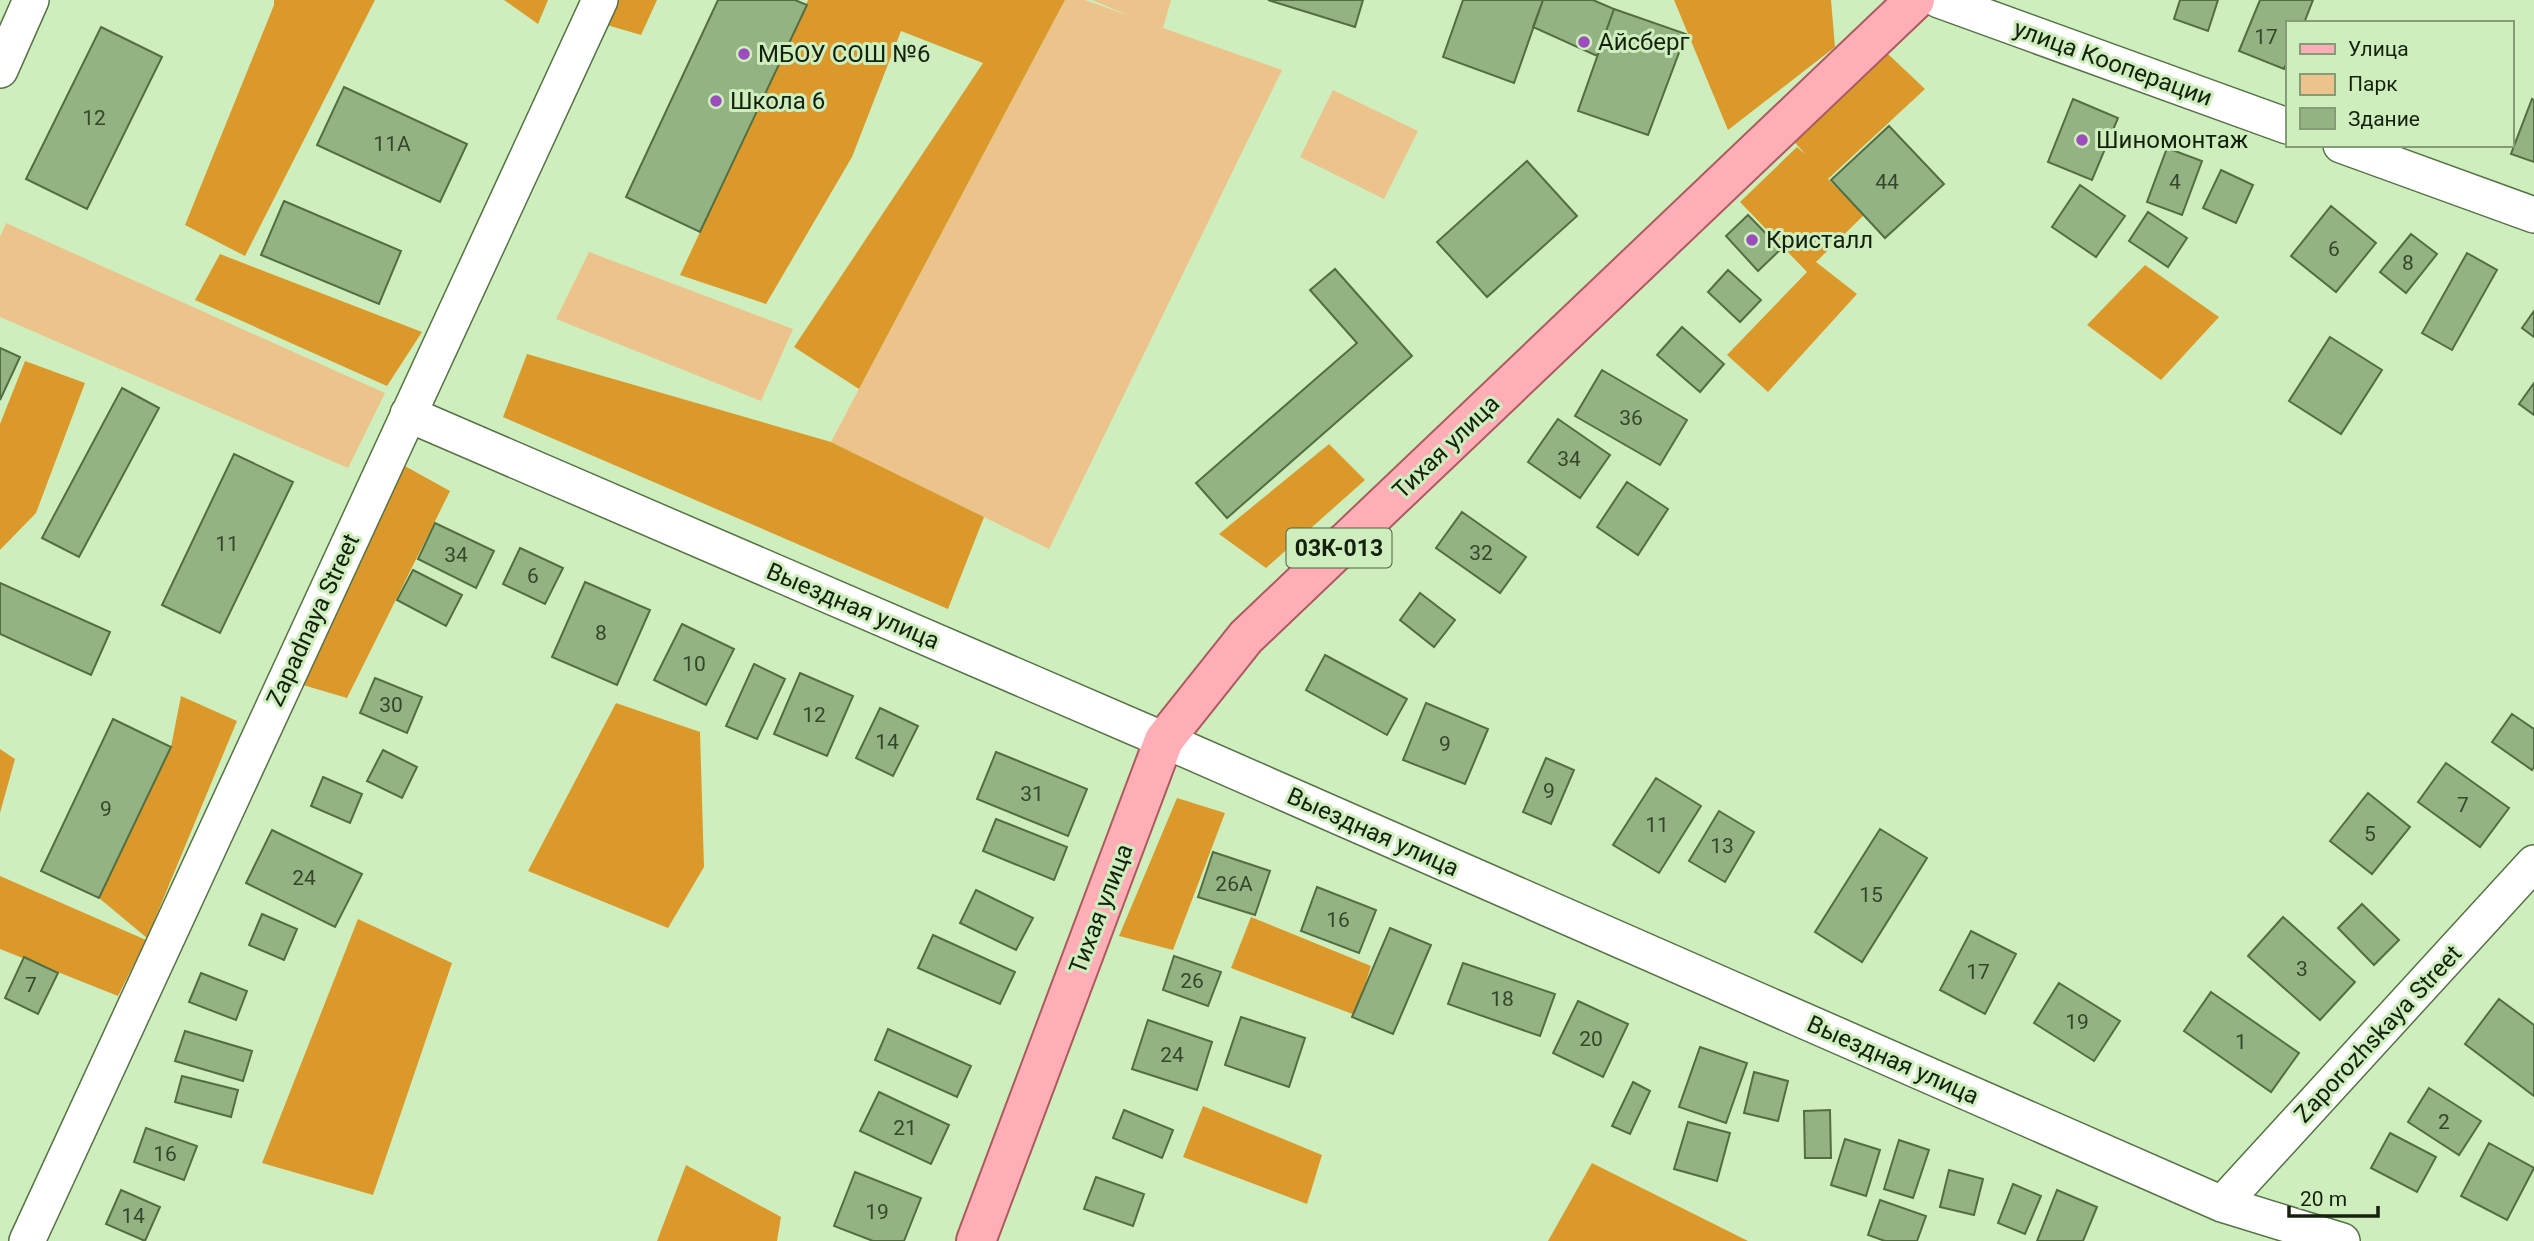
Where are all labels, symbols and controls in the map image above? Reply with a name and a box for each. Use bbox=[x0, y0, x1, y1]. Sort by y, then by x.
street label: улица Кооперации bbox=[2010, 14, 2216, 112]
legend bbox=[2286, 21, 2513, 147]
house number: 17 bbox=[2254, 25, 2278, 49]
place label: Айсберг bbox=[1598, 28, 1690, 56]
marker: Айсберг bbox=[1576, 34, 1592, 50]
text: Улица bbox=[2348, 37, 2409, 61]
place label: МБОУ СОШ №6 bbox=[758, 40, 930, 68]
marker: МБОУ СОШ №6 bbox=[736, 46, 752, 62]
text: Парк bbox=[2348, 72, 2398, 96]
place label: Школа 6 bbox=[730, 87, 825, 115]
marker: Школа 6 bbox=[708, 93, 724, 109]
house number: 12 bbox=[82, 106, 106, 130]
text: Здание bbox=[2348, 107, 2420, 131]
place label: Шиномонтаж bbox=[2096, 126, 2249, 154]
house number: 11А bbox=[373, 132, 411, 156]
marker: Шиномонтаж bbox=[2074, 132, 2090, 148]
house number: 44 bbox=[1875, 170, 1899, 194]
house number: 4 bbox=[2169, 170, 2181, 194]
place label: Кристалл bbox=[1766, 226, 1873, 254]
marker: Кристалл bbox=[1744, 232, 1760, 248]
house number: 6 bbox=[2328, 237, 2340, 261]
house number: 8 bbox=[2402, 251, 2414, 275]
street label: Тихая улица bbox=[1387, 389, 1505, 505]
house number: 36 bbox=[1619, 406, 1643, 430]
house number: 34 bbox=[1557, 447, 1581, 471]
road number: 03К-013 bbox=[1286, 528, 1392, 568]
street label: Zapadnaya Street bbox=[261, 529, 365, 711]
house number: 11 bbox=[215, 532, 239, 556]
house number: 32 bbox=[1469, 541, 1493, 565]
house number: 34 bbox=[444, 543, 468, 567]
street label: Выездная улица bbox=[762, 557, 944, 655]
house number: 6 bbox=[527, 564, 539, 588]
house number: 8 bbox=[595, 621, 607, 645]
house number: 10 bbox=[682, 652, 706, 676]
house number: 30 bbox=[379, 693, 403, 717]
house number: 12 bbox=[802, 703, 826, 727]
house number: 14 bbox=[875, 730, 899, 754]
house number: 9 bbox=[1439, 732, 1451, 756]
house number: 9 bbox=[1543, 779, 1555, 803]
house number: 31 bbox=[1020, 782, 1044, 806]
street label: Выездная улица bbox=[1283, 782, 1463, 882]
house number: 7 bbox=[2457, 793, 2469, 817]
house number: 9 bbox=[100, 797, 112, 821]
house number: 11 bbox=[1645, 813, 1669, 837]
house number: 5 bbox=[2364, 822, 2376, 846]
house number: 13 bbox=[1710, 834, 1734, 858]
street label: Тихая улица bbox=[1063, 840, 1139, 978]
house number: 24 bbox=[292, 866, 316, 890]
house number: 26А bbox=[1215, 872, 1253, 896]
house number: 15 bbox=[1859, 883, 1883, 907]
house number: 16 bbox=[1326, 908, 1350, 932]
street label: Zaporozhskaya Street bbox=[2289, 939, 2467, 1128]
house number: 3 bbox=[2296, 957, 2308, 981]
house number: 17 bbox=[1966, 960, 1990, 984]
house number: 26 bbox=[1180, 969, 1204, 993]
house number: 7 bbox=[25, 973, 37, 997]
house number: 18 bbox=[1490, 987, 1514, 1011]
street label: Выездная улица bbox=[1803, 1010, 1983, 1110]
house number: 19 bbox=[2065, 1010, 2089, 1034]
house number: 20 bbox=[1579, 1027, 1603, 1051]
house number: 1 bbox=[2235, 1030, 2247, 1054]
house number: 24 bbox=[1160, 1043, 1184, 1067]
house number: 2 bbox=[2438, 1110, 2450, 1134]
house number: 21 bbox=[893, 1116, 917, 1140]
house number: 16 bbox=[153, 1142, 177, 1166]
scale bar bbox=[2289, 1174, 2378, 1218]
text: 20 m bbox=[2300, 1187, 2347, 1211]
house number: 19 bbox=[865, 1200, 889, 1224]
house number: 14 bbox=[121, 1204, 145, 1228]

